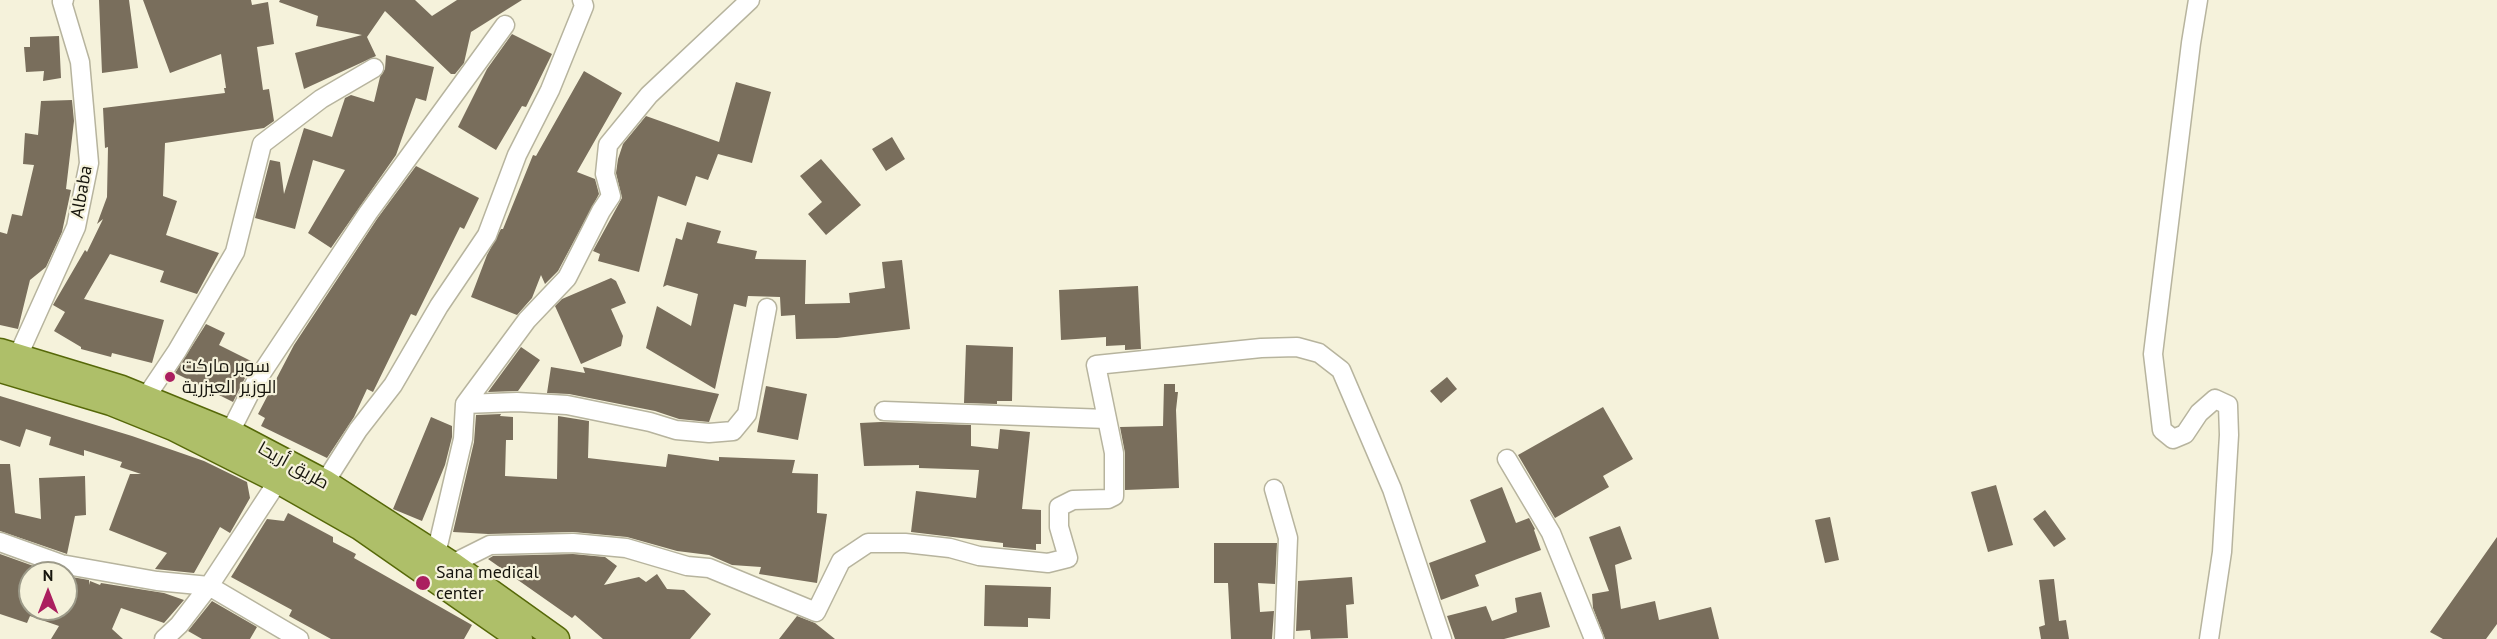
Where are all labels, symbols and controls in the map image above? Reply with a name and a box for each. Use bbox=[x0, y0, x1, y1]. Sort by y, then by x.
street label: Albaba bbox=[67, 164, 97, 220]
place label: سوبر ماركت الوزير العيزرية bbox=[182, 356, 277, 398]
marker: سوبر ماركت الوزير العيزرية bbox=[163, 370, 177, 384]
street label: طريق أريحا bbox=[254, 438, 332, 494]
north arrow bbox=[18, 561, 78, 621]
place label: Sana medical center bbox=[436, 562, 539, 604]
text: N bbox=[43, 565, 53, 585]
marker: Sana medical center bbox=[414, 574, 432, 592]

